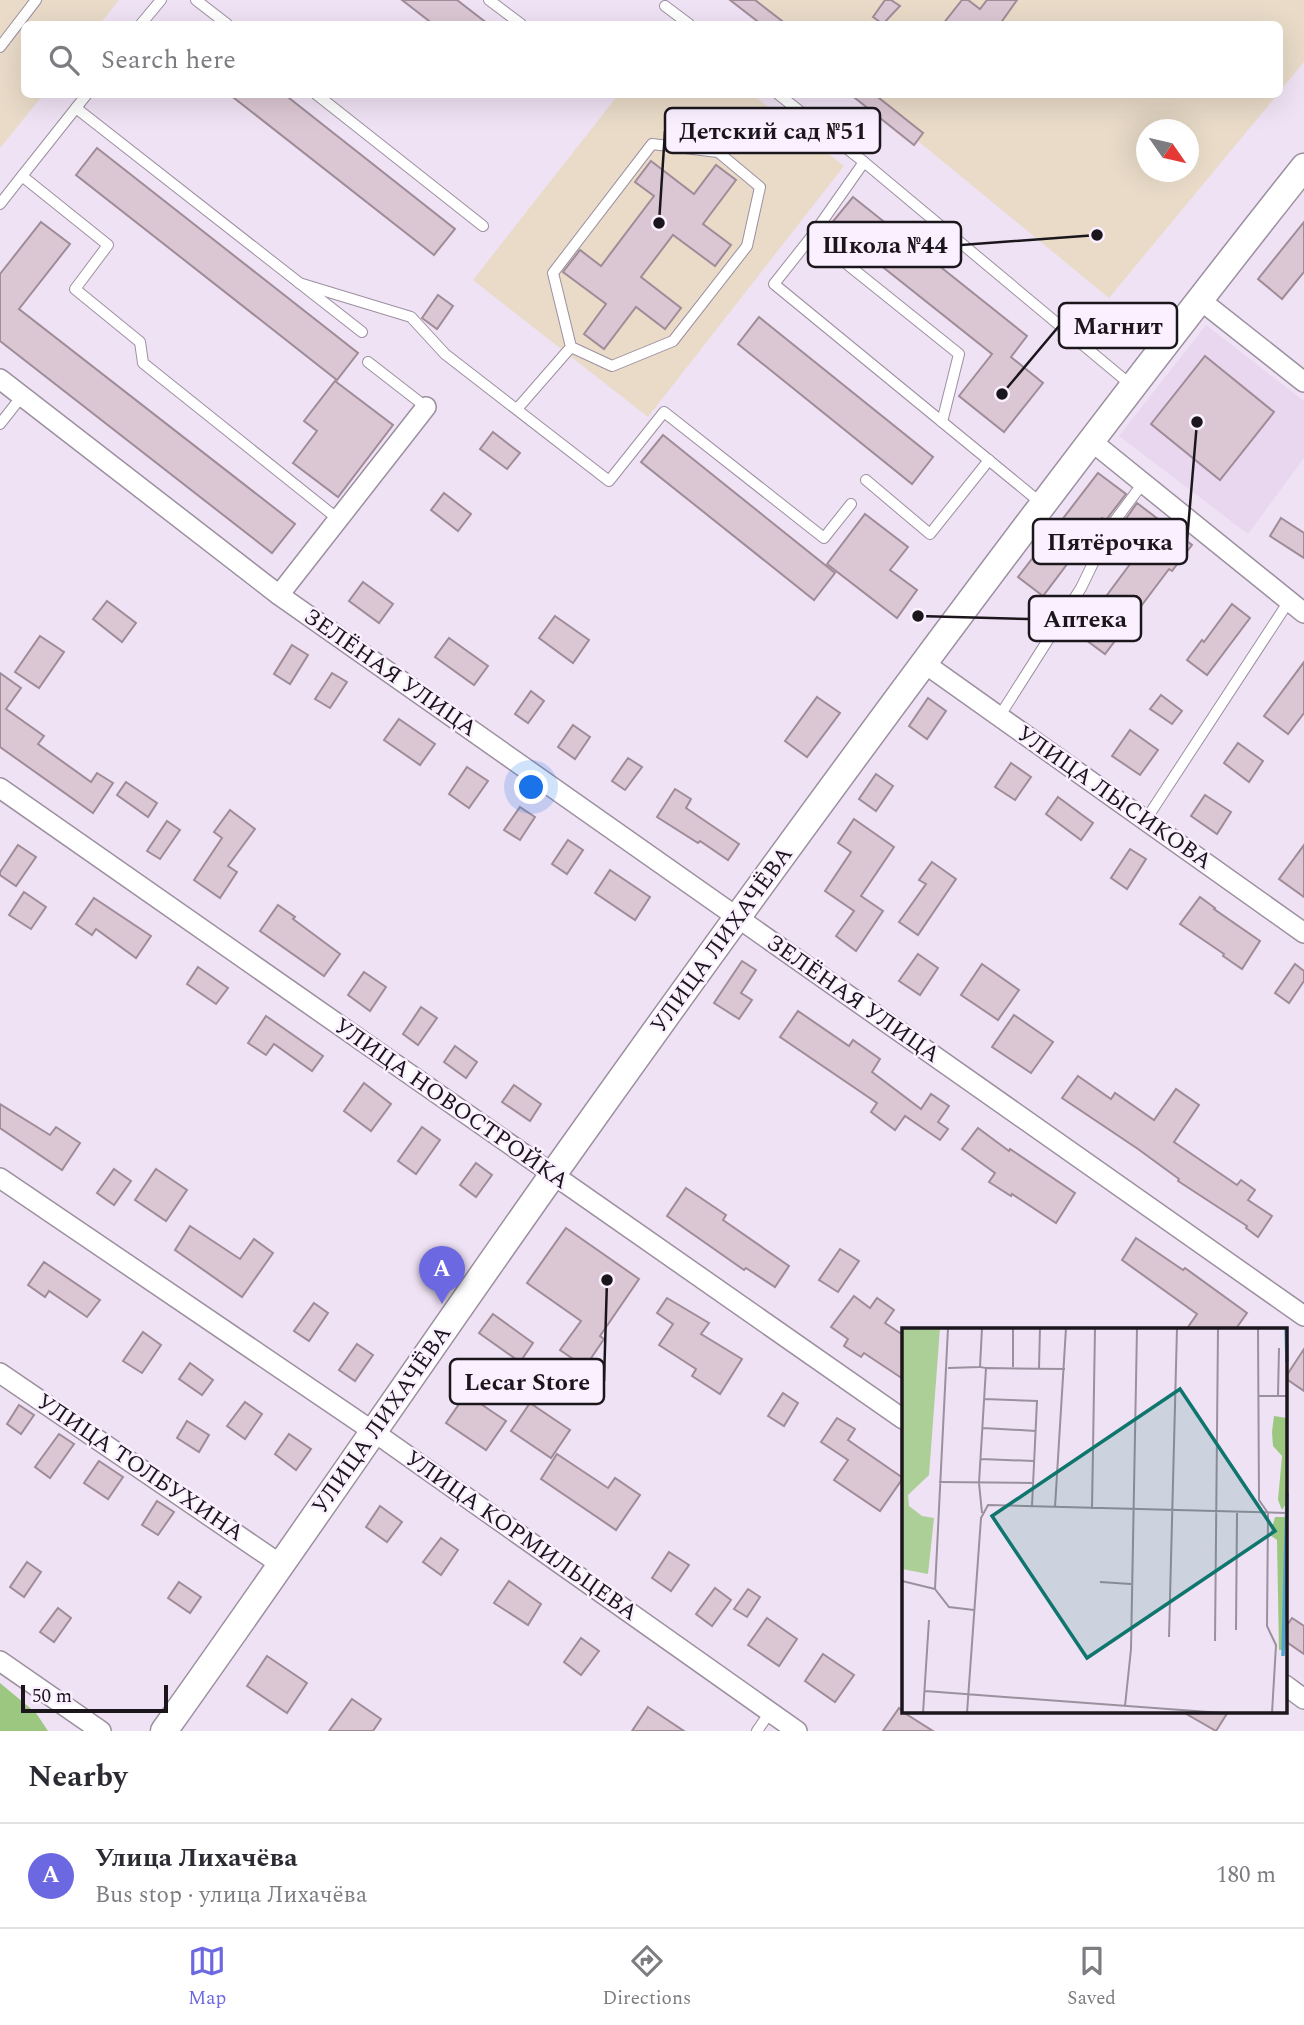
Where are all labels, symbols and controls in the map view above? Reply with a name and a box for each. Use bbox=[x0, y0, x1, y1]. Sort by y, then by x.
search box bbox=[21, 21, 1283, 98]
text: Search here bbox=[101, 40, 236, 80]
icon: search bbox=[45, 41, 83, 79]
callout: Детский сад №51 bbox=[665, 108, 880, 153]
text: Детский сад №51 bbox=[679, 114, 867, 150]
north arrow bbox=[1136, 119, 1199, 182]
callout: Школа №44 bbox=[808, 222, 961, 267]
text: Школа №44 bbox=[822, 228, 948, 264]
callout: Магнит bbox=[1059, 303, 1177, 348]
text: Магнит bbox=[1073, 309, 1163, 345]
callout: Пятёрочка bbox=[1033, 519, 1187, 564]
text: Пятёрочка bbox=[1047, 525, 1174, 561]
callout: Аптека bbox=[1029, 596, 1141, 641]
street label: ЗЕЛЁНАЯ УЛИЦА bbox=[296, 600, 484, 746]
text: Аптека bbox=[1043, 602, 1128, 638]
street label: УЛИЦА ЛЫСИКОВА bbox=[1009, 717, 1219, 879]
your location bbox=[514, 770, 548, 804]
street label: УЛИЦА ЛИХАЧЁВА bbox=[642, 839, 802, 1041]
street label: ЗЕЛЁНАЯ УЛИЦА bbox=[759, 926, 947, 1072]
street label: УЛИЦА НОВОСТРОЙКА bbox=[326, 1009, 576, 1199]
pin: A bbox=[419, 1246, 465, 1304]
street label: УЛИЦА ЛИХАЧЁВА bbox=[303, 1318, 461, 1522]
inset map bbox=[902, 1328, 1286, 1714]
callout: Lecar Store bbox=[450, 1359, 604, 1404]
text: Lecar Store bbox=[464, 1365, 590, 1401]
street label: УЛИЦА ТОЛБУХИНА bbox=[29, 1385, 251, 1551]
street label: УЛИЦА КОРМИЛЬЦЕВА bbox=[397, 1442, 645, 1630]
scale bar bbox=[21, 1682, 168, 1714]
text: 50 m bbox=[32, 1682, 72, 1711]
text: Nearby bbox=[28, 1754, 127, 1800]
text: Улица Лихачёва bbox=[95, 1838, 298, 1878]
text: A bbox=[42, 1858, 60, 1893]
text: 180 m bbox=[1216, 1858, 1276, 1893]
text: Bus stop · улица Лихачёва bbox=[95, 1878, 367, 1913]
tab: Map bbox=[188, 1942, 226, 2013]
tab: Directions bbox=[602, 1942, 691, 2013]
tab: Saved bbox=[1067, 1942, 1116, 2013]

